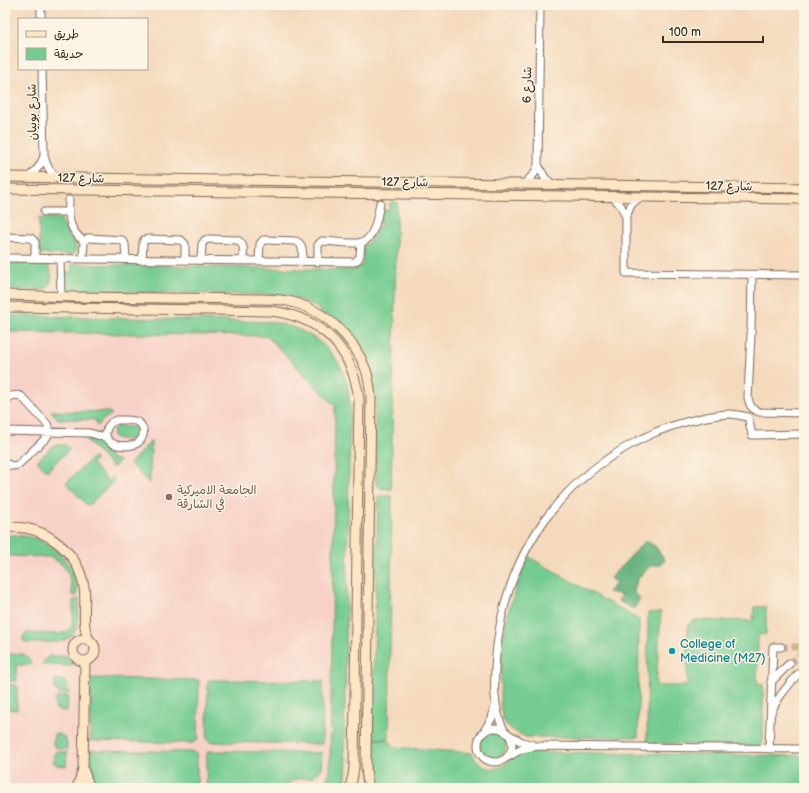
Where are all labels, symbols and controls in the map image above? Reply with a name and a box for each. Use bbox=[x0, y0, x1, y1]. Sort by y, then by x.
legend bbox=[18, 18, 148, 70]
scale bar bbox=[663, 18, 763, 44]
text: 100 m bbox=[669, 25, 701, 40]
text: طريق bbox=[54, 27, 79, 42]
text: حديقة bbox=[54, 47, 83, 62]
street label: شارع 6 bbox=[520, 67, 536, 103]
street label: شارع بوبيان bbox=[25, 84, 41, 140]
street label: شارع 127 bbox=[57, 171, 105, 187]
street label: شارع 127 bbox=[381, 175, 429, 191]
street label: شارع 127 bbox=[705, 179, 753, 195]
place label: الجامعة الاميركية في الشارقة bbox=[177, 483, 256, 513]
marker: الجامعة الاميركية في الشارقة bbox=[164, 492, 174, 502]
place label: College of Medicine (M27) bbox=[680, 637, 766, 666]
marker: College of Medicine (M27) bbox=[667, 646, 677, 656]

